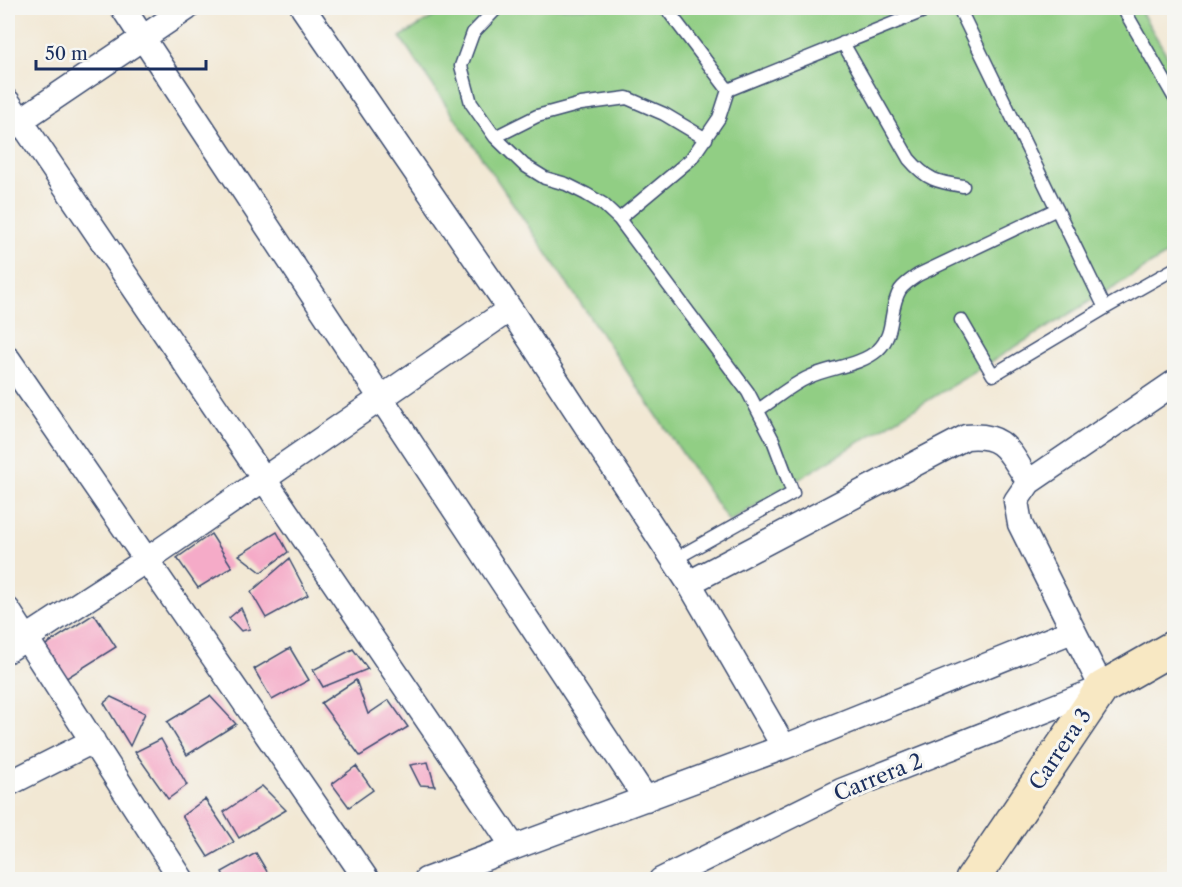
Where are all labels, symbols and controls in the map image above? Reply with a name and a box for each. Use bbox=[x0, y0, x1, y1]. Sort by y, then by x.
scale bar bbox=[36, 33, 206, 71]
text: 50 m bbox=[45, 43, 88, 65]
street label: Carrera 3 bbox=[1024, 703, 1096, 795]
street label: Carrera 2 bbox=[830, 748, 926, 806]

